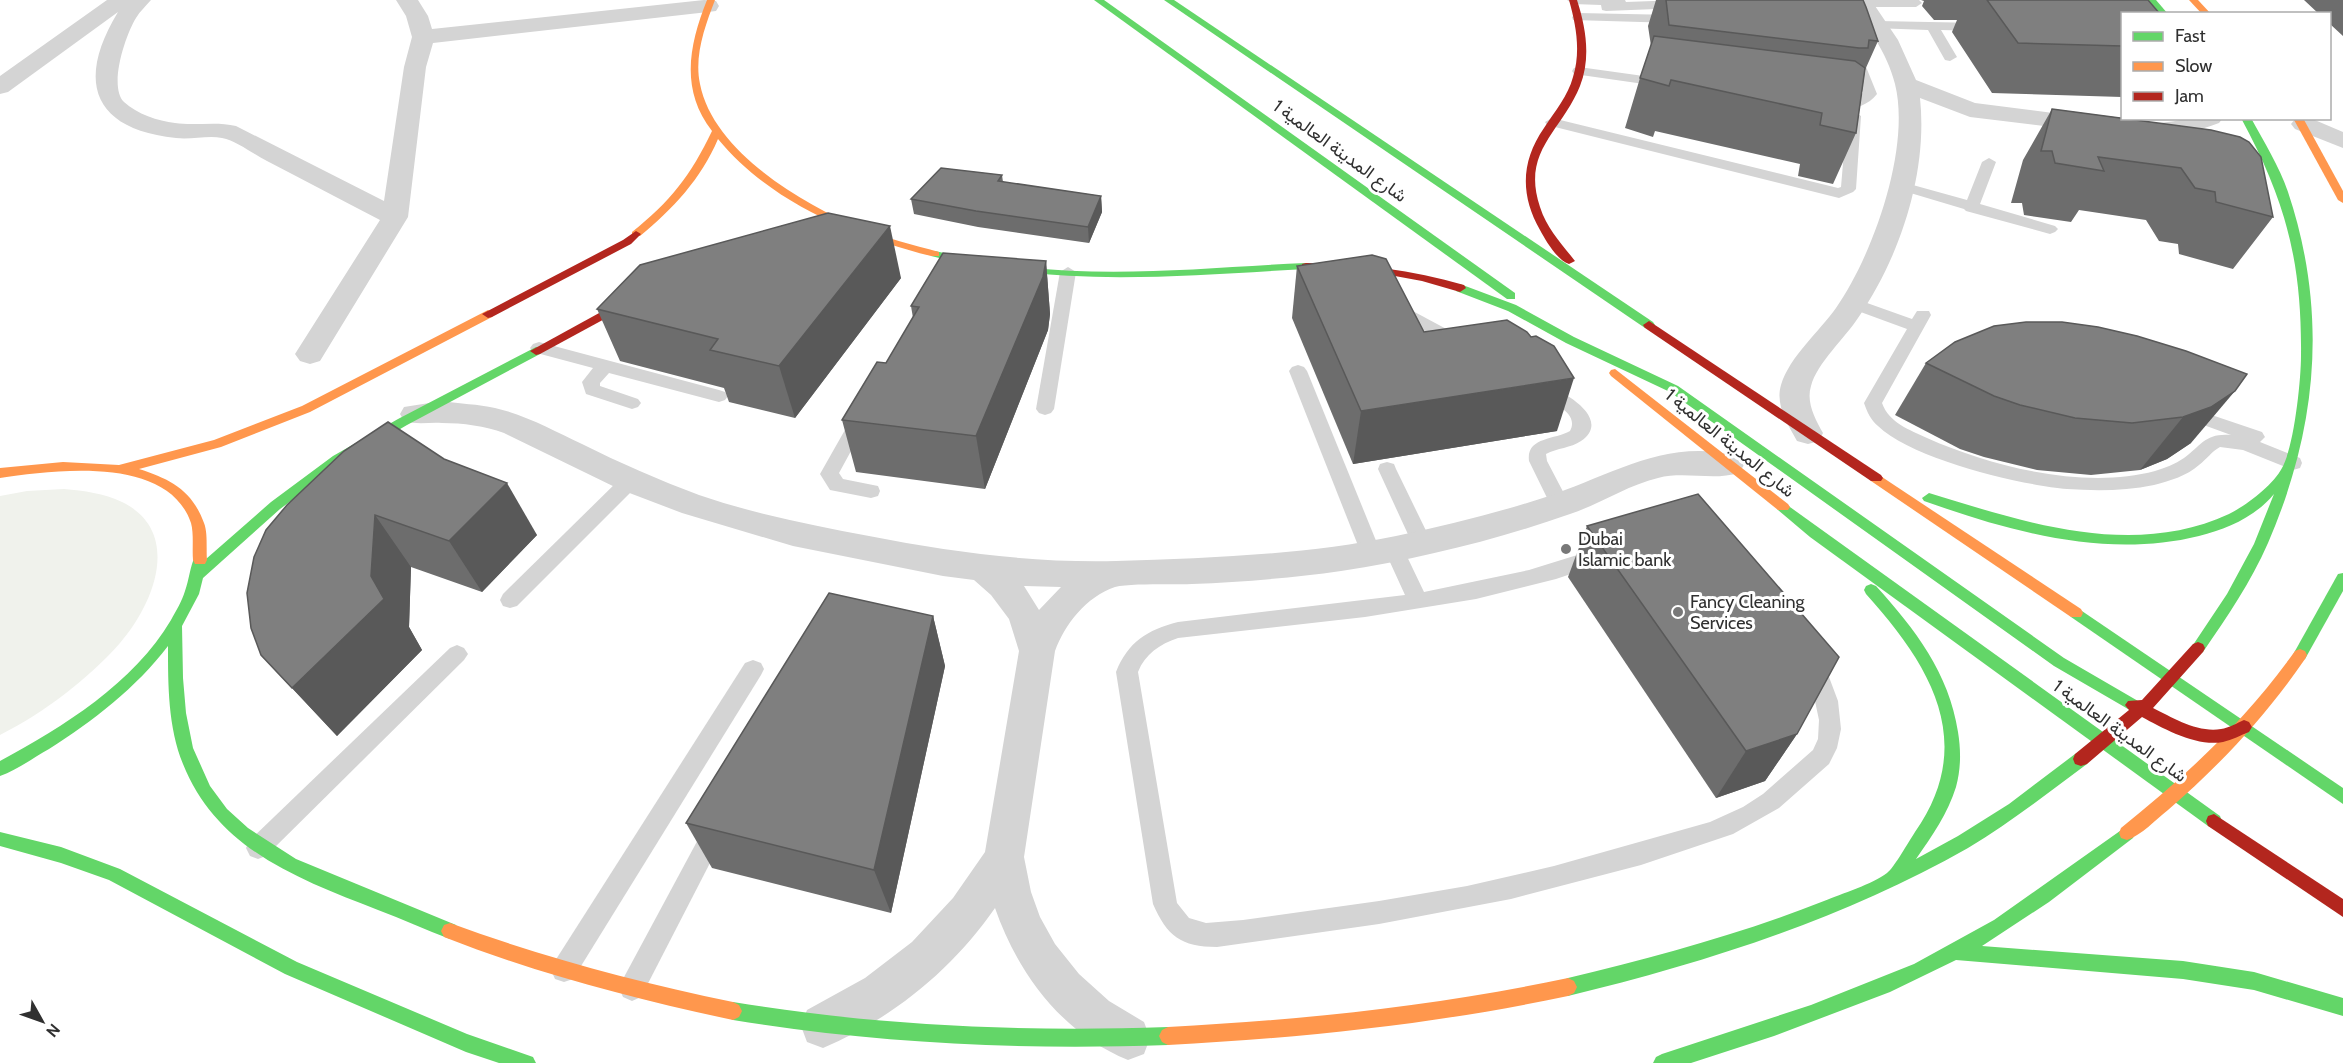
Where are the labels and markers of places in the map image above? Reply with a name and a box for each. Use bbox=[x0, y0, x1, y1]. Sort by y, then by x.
place label: Dubai Islamic bank bbox=[1578, 528, 1672, 571]
marker: Dubai Islamic bank bbox=[1559, 542, 1573, 556]
place label: Fancy Cleaning Services bbox=[1690, 591, 1805, 634]
marker: Fancy Cleaning Services bbox=[1671, 605, 1685, 619]

